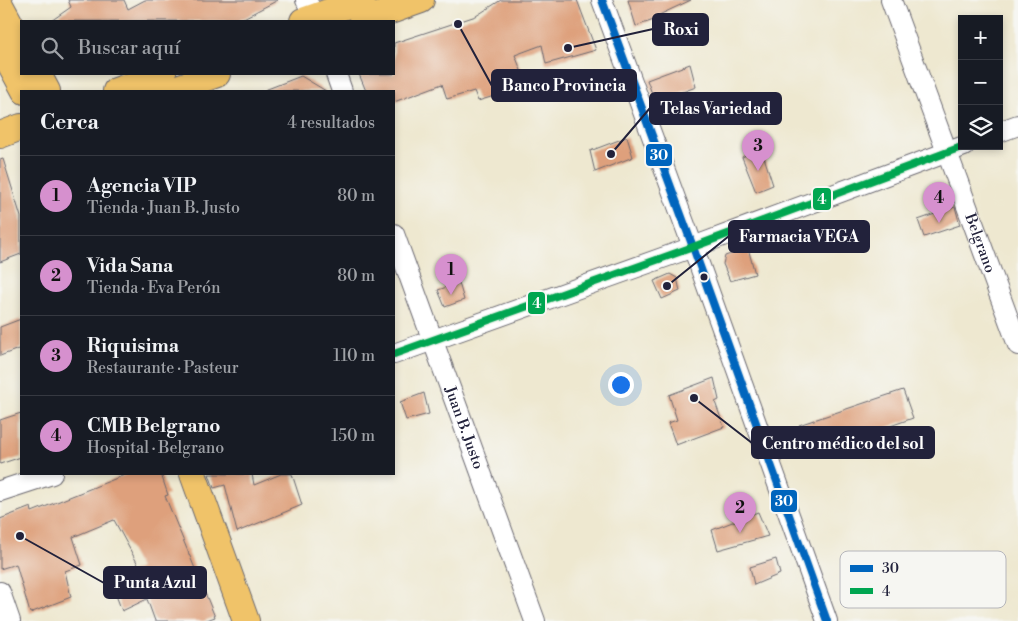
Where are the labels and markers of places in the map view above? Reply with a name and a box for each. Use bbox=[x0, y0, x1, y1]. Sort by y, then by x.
callout: Roxi bbox=[653, 14, 708, 45]
callout: Banco Provincia bbox=[492, 70, 636, 101]
callout: Telas Variedad bbox=[650, 93, 781, 124]
pin: 3 bbox=[742, 130, 774, 171]
pin: 4 bbox=[923, 182, 955, 223]
callout: Farmacia VEGA bbox=[729, 221, 869, 252]
pin: 1 bbox=[435, 254, 467, 295]
unlabelled marker bbox=[699, 272, 709, 282]
callout: Centro médico del sol bbox=[752, 427, 934, 458]
pin: 2 bbox=[724, 492, 756, 533]
callout: Punta Azul bbox=[104, 567, 206, 598]

